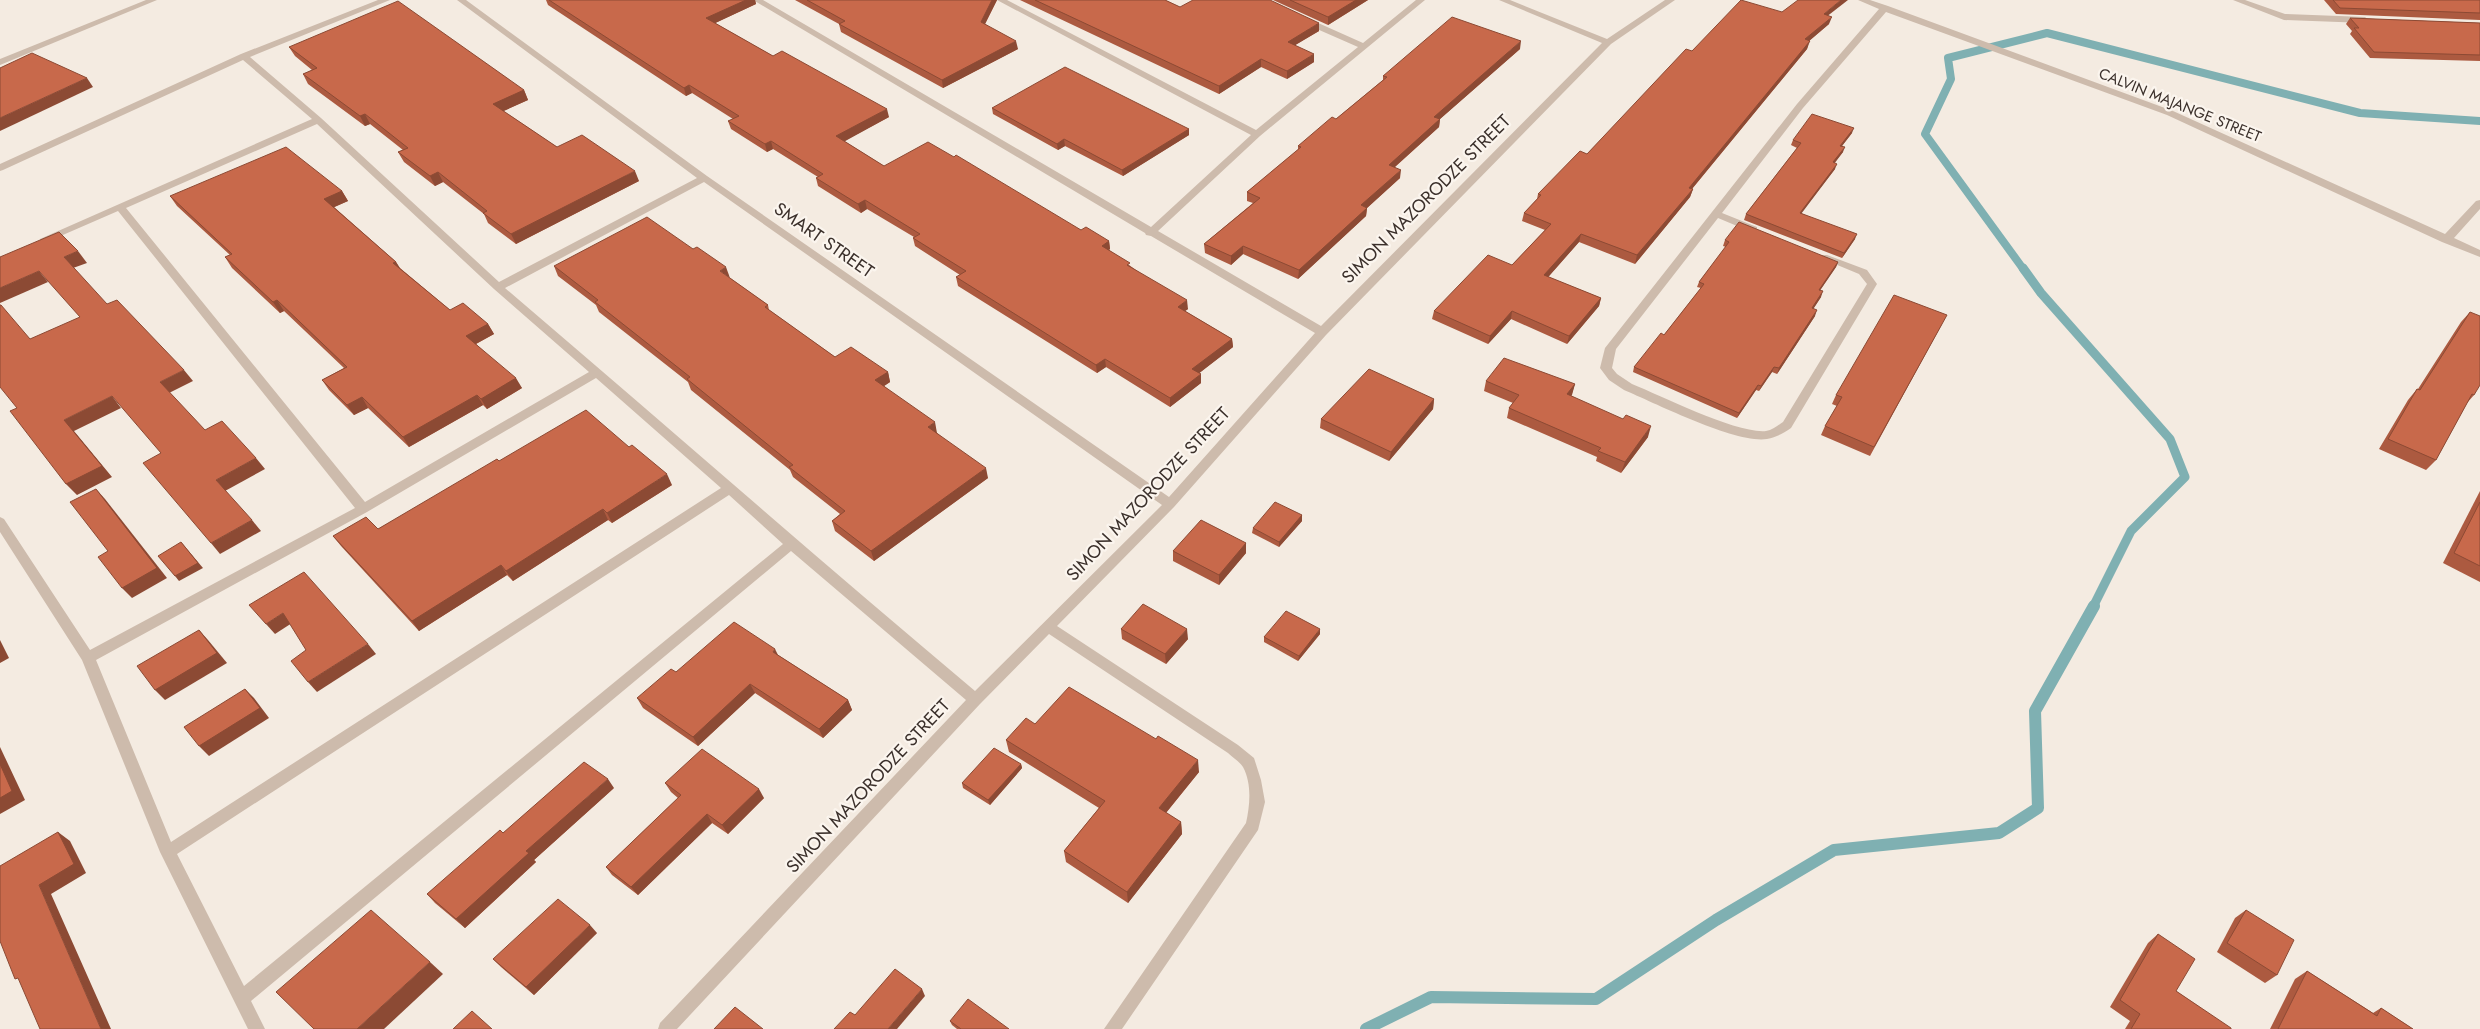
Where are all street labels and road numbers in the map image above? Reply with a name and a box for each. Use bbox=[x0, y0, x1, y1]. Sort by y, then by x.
street label: CALVIN MAJANGE STREET bbox=[2095, 62, 2265, 148]
street label: SIMON MAZORODZE STREET bbox=[1336, 108, 1517, 289]
street label: SMART STREET bbox=[769, 196, 880, 284]
street label: SIMON MAZORODZE STREET bbox=[1060, 401, 1236, 587]
street label: SIMON MAZORODZE STREET bbox=[780, 693, 956, 879]

